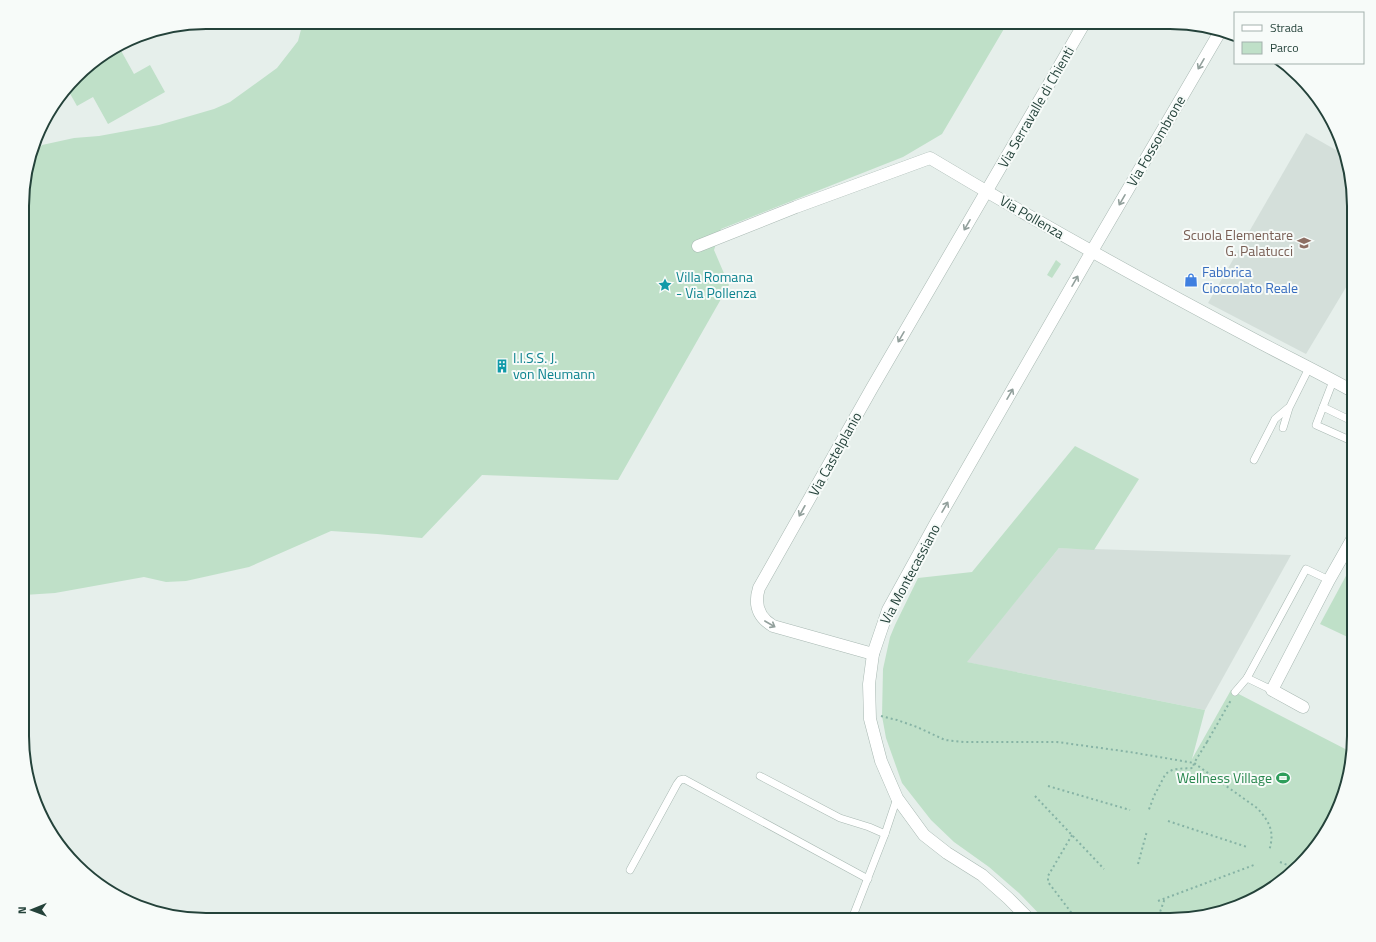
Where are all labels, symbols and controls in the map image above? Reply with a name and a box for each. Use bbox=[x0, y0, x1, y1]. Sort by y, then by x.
legend bbox=[1234, 12, 1364, 64]
text: Strada bbox=[1270, 18, 1303, 37]
text: Parco bbox=[1270, 38, 1299, 57]
street label: Via Serravalle di Chienti bbox=[992, 42, 1079, 171]
one-way arrow bbox=[1197, 58, 1205, 70]
street label: Via Fossombrone bbox=[1121, 91, 1190, 190]
street label: Via Pollenza bbox=[996, 190, 1068, 244]
one-way arrow bbox=[1117, 194, 1125, 206]
one-way arrow bbox=[962, 219, 970, 231]
place label: Scuola Elementare G. Palatucci bbox=[1183, 224, 1293, 261]
school or university icon: Scuola Elementare G. Palatucci bbox=[1296, 235, 1312, 251]
place label: Fabbrica Cioccolato Reale bbox=[1202, 261, 1298, 298]
place label: Villa Romana - Via Pollenza bbox=[676, 266, 757, 303]
shop icon: Fabbrica Cioccolato Reale bbox=[1183, 272, 1199, 288]
one-way arrow bbox=[1071, 275, 1079, 287]
place icon: Villa Romana - Via Pollenza bbox=[657, 277, 673, 293]
one-way arrow bbox=[897, 331, 905, 343]
place label: I.I.S.S. J. von Neumann bbox=[513, 347, 595, 384]
building icon: I.I.S.S. J. von Neumann bbox=[494, 358, 510, 374]
one-way arrow bbox=[1006, 388, 1014, 400]
street label: Via Castelplanio bbox=[803, 408, 866, 500]
one-way arrow bbox=[942, 501, 950, 513]
one-way arrow bbox=[798, 505, 806, 517]
street label: Via Montecassiano bbox=[874, 520, 945, 628]
one-way arrow bbox=[764, 620, 776, 628]
place label: Wellness Village bbox=[1177, 767, 1272, 788]
sports icon: Wellness Village bbox=[1275, 770, 1291, 786]
north arrow bbox=[12, 890, 52, 930]
text: N bbox=[14, 906, 30, 914]

